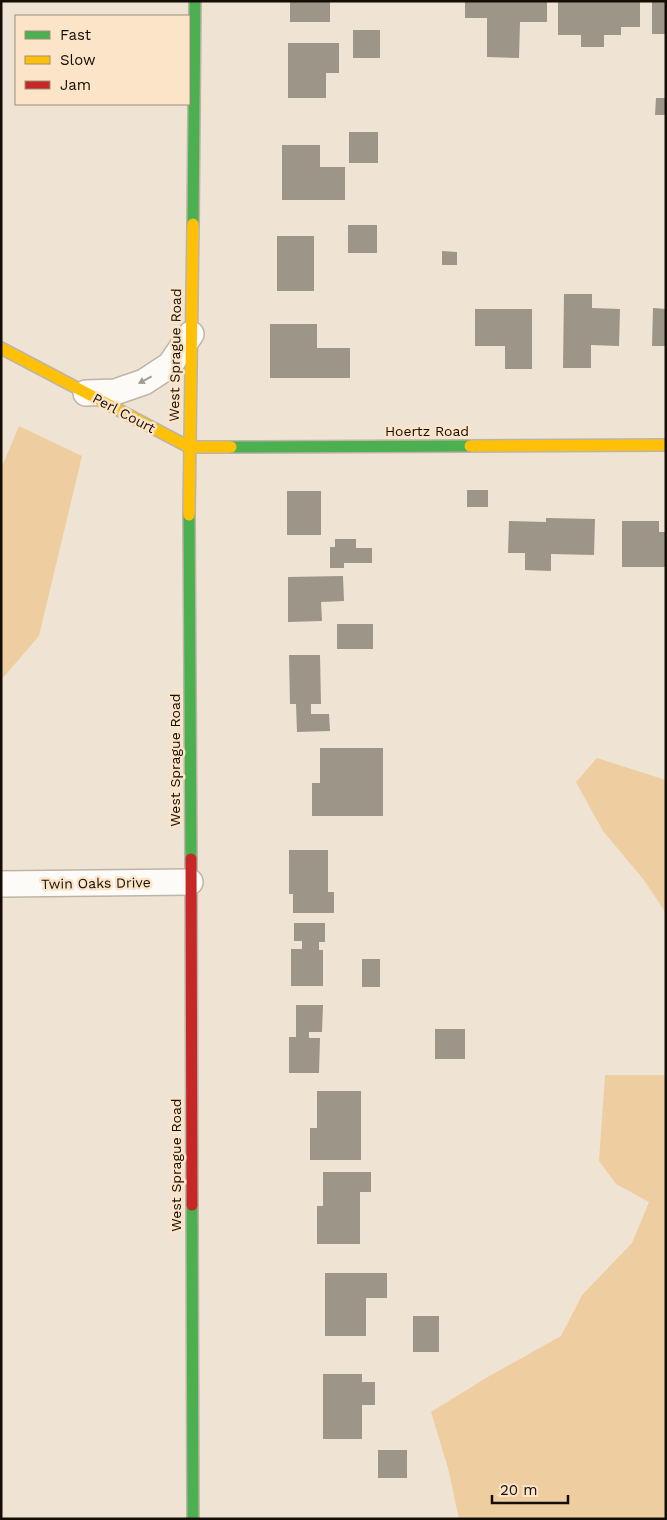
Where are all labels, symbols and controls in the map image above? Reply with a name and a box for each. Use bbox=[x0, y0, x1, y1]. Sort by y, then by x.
legend bbox=[15, 15, 190, 105]
text: Fast bbox=[60, 26, 92, 44]
text: Slow bbox=[60, 51, 96, 69]
text: Jam bbox=[60, 76, 91, 94]
street label: West Sprague Road bbox=[166, 288, 184, 422]
one-way arrow bbox=[138, 376, 153, 384]
street label: Perl Court bbox=[90, 390, 158, 436]
street label: Hoertz Road bbox=[385, 423, 469, 439]
street label: West Sprague Road bbox=[167, 693, 183, 827]
street label: Twin Oaks Drive bbox=[41, 874, 151, 892]
street label: West Sprague Road bbox=[168, 1098, 184, 1232]
scale bar bbox=[492, 1472, 568, 1504]
text: 20 m bbox=[500, 1481, 538, 1499]

